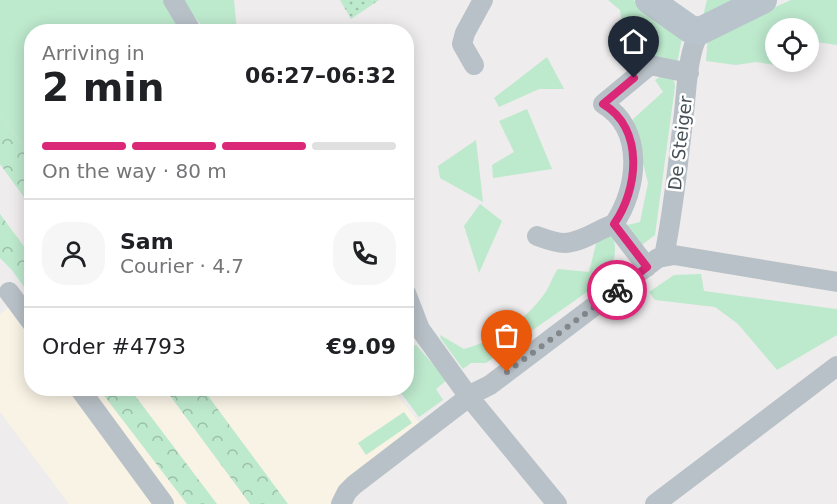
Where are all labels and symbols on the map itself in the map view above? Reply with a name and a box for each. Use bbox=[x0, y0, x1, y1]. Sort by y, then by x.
pin bbox=[608, 16, 659, 78]
street label: De Steiger bbox=[664, 94, 696, 191]
courier bbox=[587, 260, 647, 320]
pin bbox=[481, 310, 532, 372]

